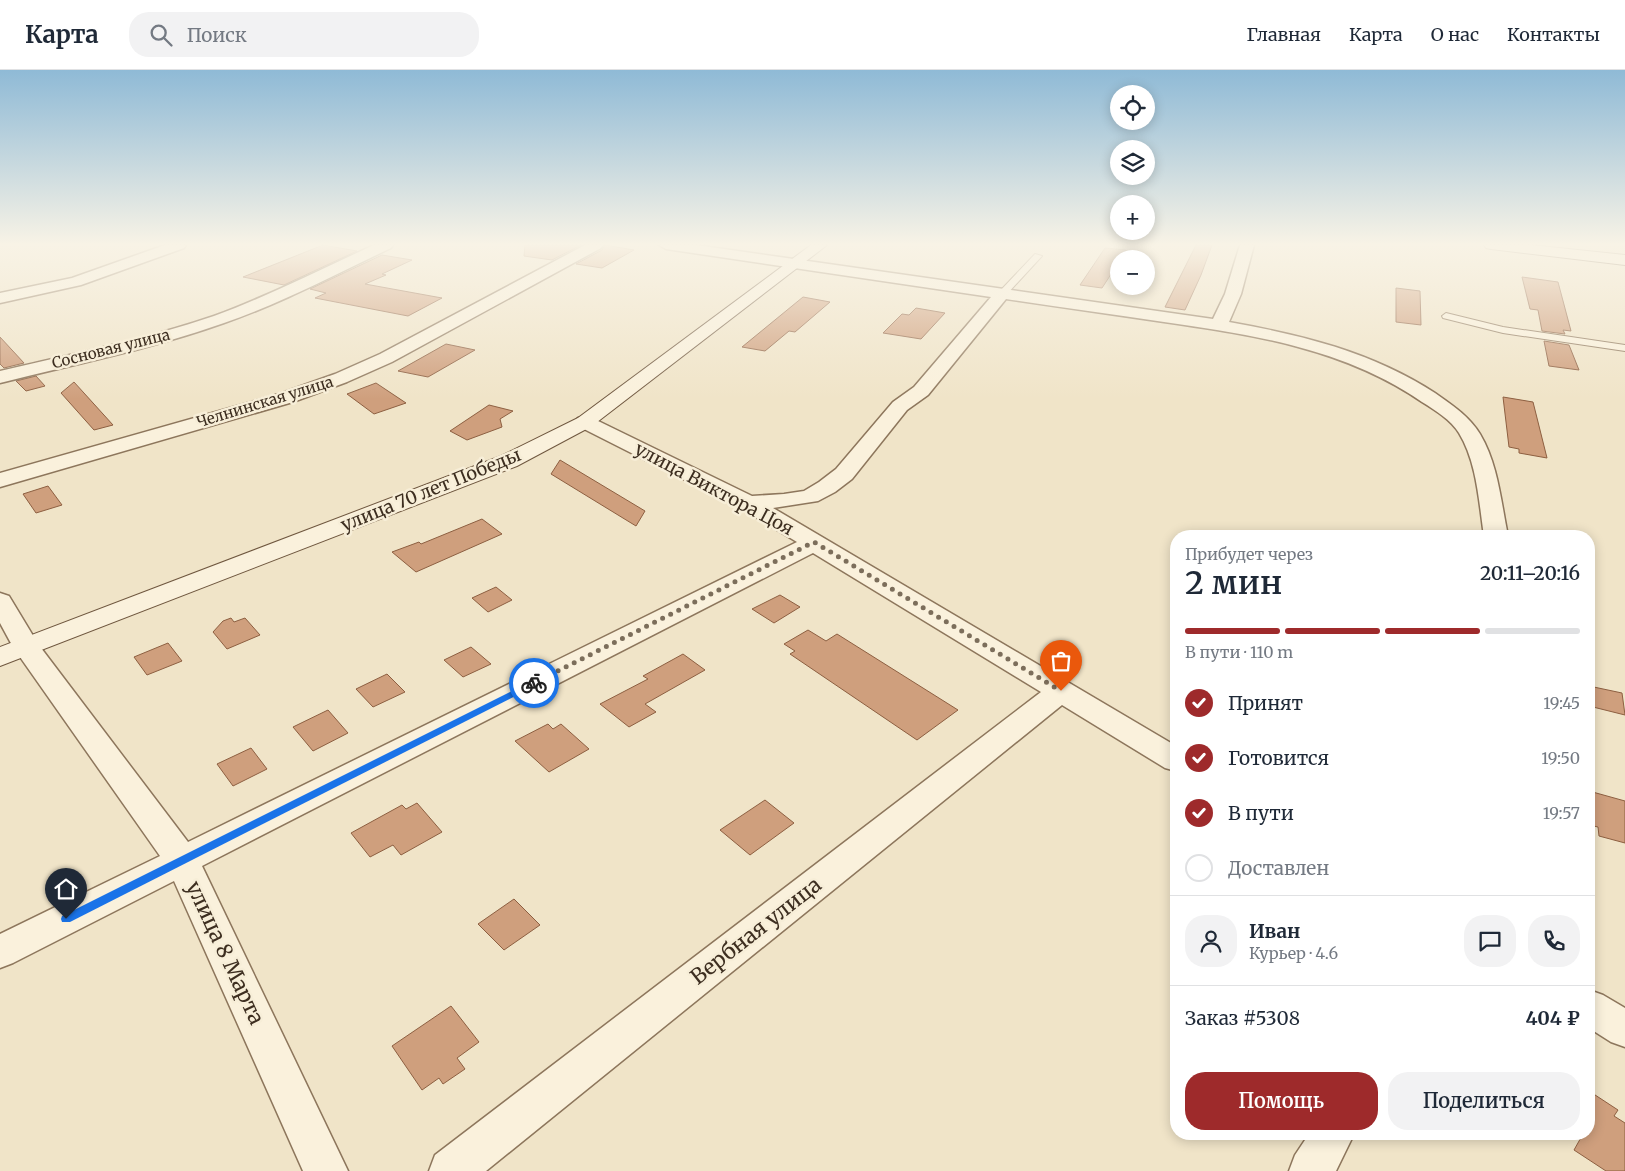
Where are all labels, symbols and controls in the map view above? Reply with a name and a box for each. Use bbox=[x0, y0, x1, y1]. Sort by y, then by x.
search box bbox=[129, 12, 479, 57]
text: Карта bbox=[25, 19, 99, 50]
icon: search bbox=[147, 21, 175, 49]
text: Поиск bbox=[187, 23, 247, 47]
text: Главная bbox=[1246, 23, 1321, 46]
text: Карта bbox=[1349, 23, 1403, 46]
text: О нас bbox=[1431, 23, 1479, 46]
text: Контакты bbox=[1507, 23, 1600, 46]
map controls bbox=[1110, 85, 1155, 295]
button: locate bbox=[1110, 85, 1155, 130]
button: layers bbox=[1110, 140, 1155, 185]
button: + bbox=[1110, 195, 1155, 240]
button: − bbox=[1110, 250, 1155, 295]
street label: Сосновая улица bbox=[50, 325, 172, 372]
street label: Челнинская улица bbox=[194, 372, 335, 431]
street label: улица Виктора Цоя bbox=[631, 437, 798, 540]
street label: улица 70 лет Победы bbox=[337, 443, 524, 536]
text: Прибудет через bbox=[1185, 544, 1313, 564]
text: 20:11–20:16 bbox=[1480, 561, 1580, 585]
text: 2 мин bbox=[1185, 563, 1282, 603]
pin bbox=[1040, 640, 1082, 691]
text: В пути · 110 m bbox=[1185, 642, 1293, 662]
icon: bag bbox=[1047, 647, 1075, 675]
courier bbox=[509, 658, 559, 708]
icon: bike bbox=[520, 669, 548, 697]
icon: check bbox=[1185, 689, 1213, 717]
text: Принят bbox=[1228, 691, 1303, 715]
text: 19:45 bbox=[1543, 693, 1580, 713]
icon: check bbox=[1185, 744, 1213, 772]
text: Готовится bbox=[1228, 746, 1329, 770]
text: 19:50 bbox=[1541, 748, 1580, 768]
icon: check bbox=[1185, 799, 1213, 827]
text: В пути bbox=[1228, 801, 1294, 825]
text: 19:57 bbox=[1543, 803, 1580, 823]
text: Доставлен bbox=[1228, 856, 1329, 880]
pin bbox=[45, 868, 87, 919]
street label: Вербная улица bbox=[685, 871, 827, 990]
icon: home bbox=[52, 875, 80, 903]
street label: улица 8 Марта bbox=[180, 877, 270, 1029]
button: person bbox=[1185, 915, 1237, 967]
button: chat bbox=[1464, 915, 1516, 967]
button: phone bbox=[1528, 915, 1580, 967]
text: Иван bbox=[1249, 919, 1300, 943]
text: Курьер · 4.6 bbox=[1249, 943, 1338, 963]
text: Заказ #5308 bbox=[1185, 1006, 1300, 1030]
text: 404 ₽ bbox=[1526, 1006, 1580, 1030]
button: Помощь bbox=[1185, 1072, 1378, 1130]
button: Поделиться bbox=[1388, 1072, 1580, 1130]

